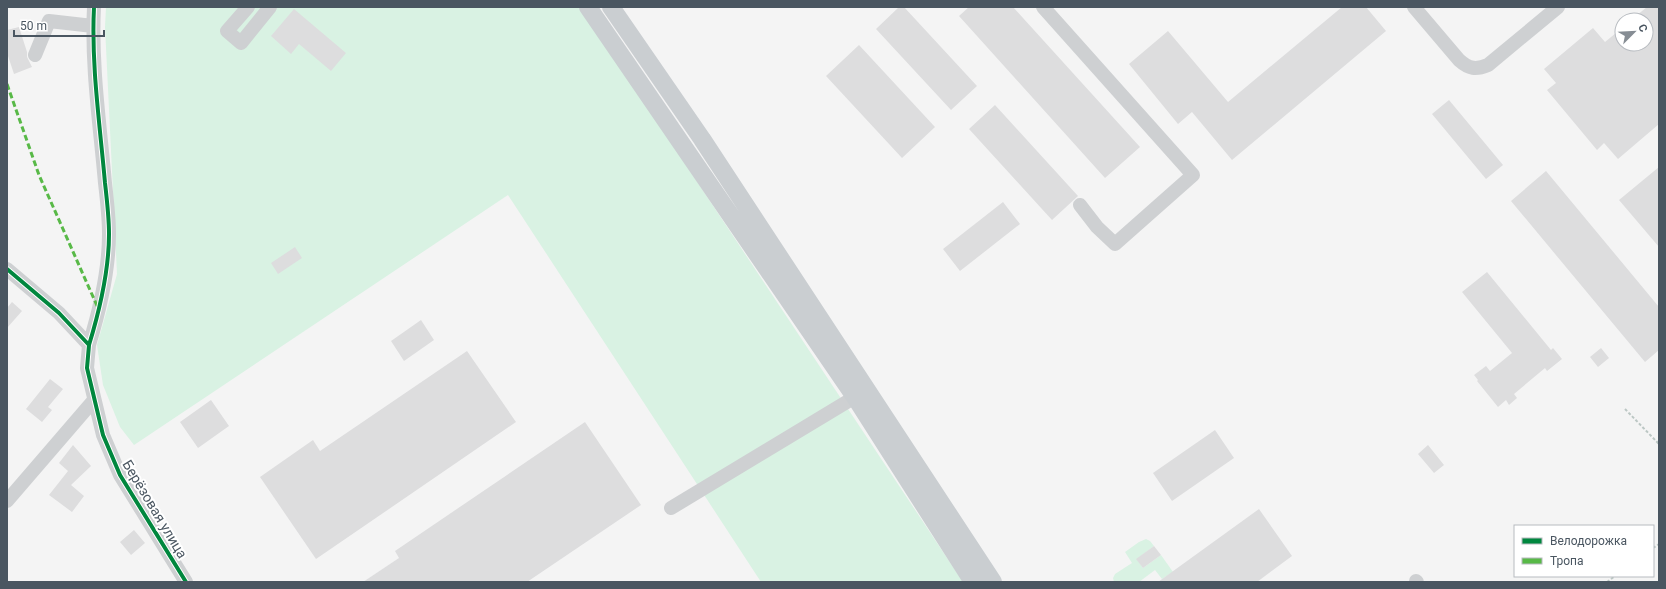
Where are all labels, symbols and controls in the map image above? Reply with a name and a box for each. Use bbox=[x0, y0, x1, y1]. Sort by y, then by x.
scale bar bbox=[14, 12, 104, 38]
north arrow bbox=[1614, 12, 1654, 52]
text: 50 m bbox=[20, 19, 47, 33]
text: С bbox=[1635, 22, 1650, 34]
street label: Берёзовая улица bbox=[119, 457, 191, 561]
legend bbox=[1514, 525, 1654, 577]
text: Велодорожка bbox=[1550, 534, 1627, 548]
text: Тропа bbox=[1550, 554, 1584, 568]

